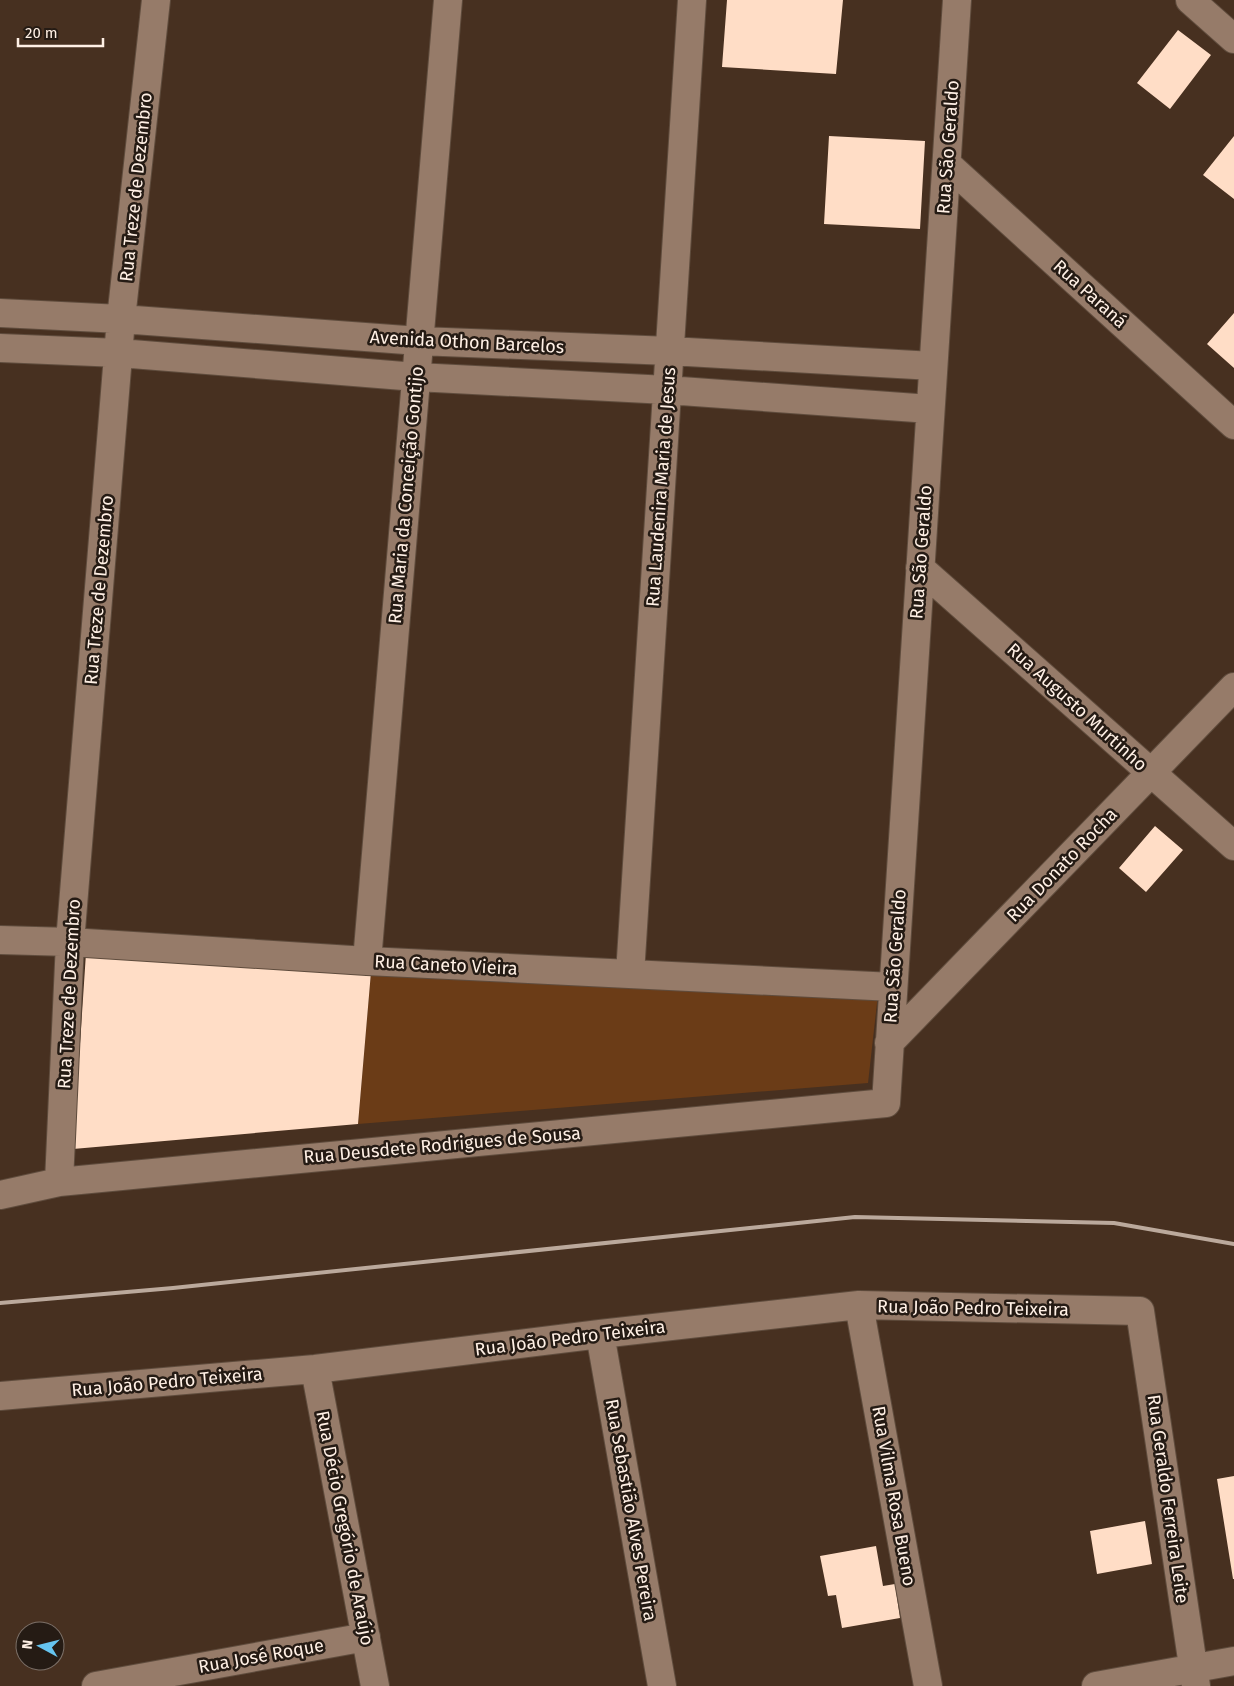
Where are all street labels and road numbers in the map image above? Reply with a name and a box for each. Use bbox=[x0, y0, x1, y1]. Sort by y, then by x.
street label: Rua São Geraldo bbox=[932, 79, 964, 215]
street label: Rua Treze de Dezembro bbox=[115, 91, 157, 283]
street label: Rua Paraná bbox=[1049, 255, 1131, 333]
street label: Avenida Othon Barcelos bbox=[369, 326, 565, 358]
street label: Rua Maria da Conceição Gontijo bbox=[384, 365, 428, 625]
street label: Rua Laudenira Maria de Jesus bbox=[642, 366, 680, 608]
street label: Rua São Geraldo bbox=[905, 484, 937, 620]
street label: Rua Treze de Dezembro bbox=[80, 494, 118, 686]
street label: Rua Augusto Murtinho bbox=[1002, 638, 1152, 776]
street label: Rua Donato Rocha bbox=[1002, 803, 1122, 927]
street label: Rua São Geraldo bbox=[879, 888, 911, 1024]
street label: Rua Treze de Dezembro bbox=[53, 898, 85, 1090]
street label: Rua Caneto Vieira bbox=[374, 950, 518, 980]
street label: Rua Deusdete Rodrigues de Sousa bbox=[302, 1122, 582, 1168]
street label: Rua João Pedro Teixeira bbox=[877, 1295, 1069, 1321]
street label: Rua João Pedro Teixeira bbox=[473, 1315, 667, 1361]
street label: Rua João Pedro Teixeira bbox=[71, 1363, 263, 1401]
street label: Rua Geraldo Ferreira Leite bbox=[1142, 1393, 1194, 1605]
street label: Rua Sebastião Alves Pereira bbox=[601, 1397, 661, 1623]
street label: Rua Vilma Rosa Bueno bbox=[867, 1404, 921, 1588]
street label: Rua Décio Gregório de Araújo bbox=[311, 1409, 379, 1647]
street label: Rua José Roque bbox=[197, 1634, 325, 1678]

